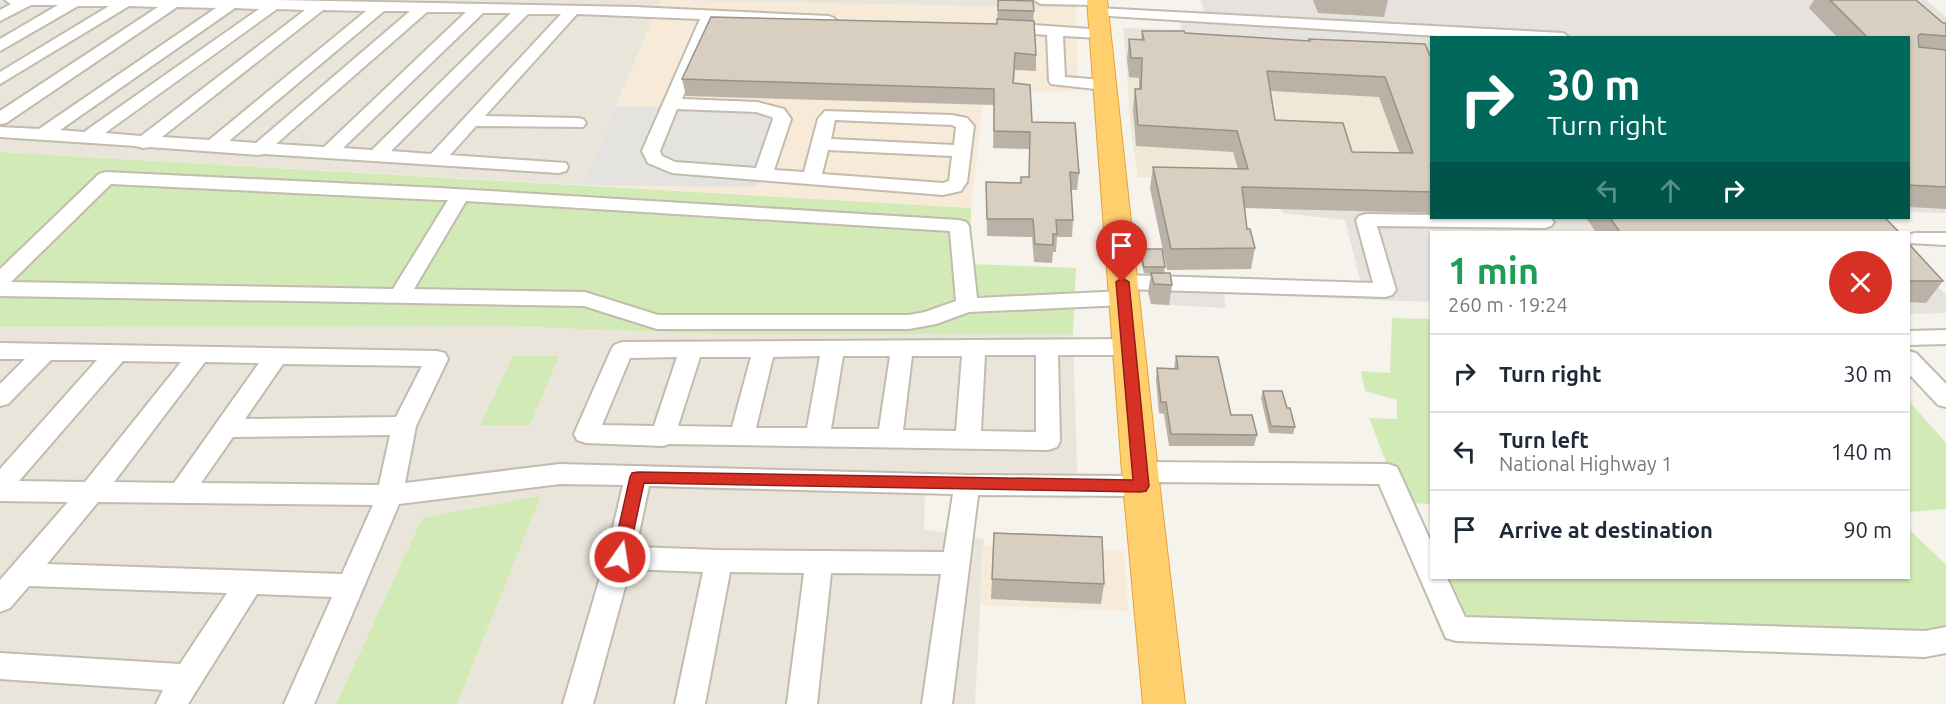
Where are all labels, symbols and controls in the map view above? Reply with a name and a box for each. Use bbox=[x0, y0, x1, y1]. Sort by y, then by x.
icon: right bbox=[1448, 60, 1526, 138]
text: 30 m bbox=[1547, 61, 1641, 108]
text: Turn right bbox=[1547, 110, 1667, 140]
icon: left bbox=[1591, 174, 1624, 207]
icon: ahead bbox=[1654, 174, 1687, 207]
icon: right bbox=[1717, 174, 1750, 207]
pin bbox=[1096, 220, 1147, 282]
icon: arrive bbox=[1105, 229, 1138, 262]
text: 1 min bbox=[1448, 250, 1539, 291]
button: close bbox=[1829, 251, 1892, 314]
text: 260 m · 19:24 bbox=[1448, 293, 1568, 316]
icon: right bbox=[1448, 357, 1481, 390]
text: Turn right bbox=[1499, 361, 1601, 386]
text: 30 m bbox=[1843, 361, 1892, 386]
text: Turn left bbox=[1499, 427, 1589, 452]
icon: left bbox=[1448, 435, 1481, 468]
text: 140 m bbox=[1831, 439, 1892, 464]
text: National Highway 1 bbox=[1499, 452, 1672, 475]
icon: arrive bbox=[1448, 513, 1481, 546]
text: Arrive at destination bbox=[1499, 517, 1713, 542]
text: 90 m bbox=[1843, 517, 1892, 542]
position arrow bbox=[588, 525, 652, 589]

